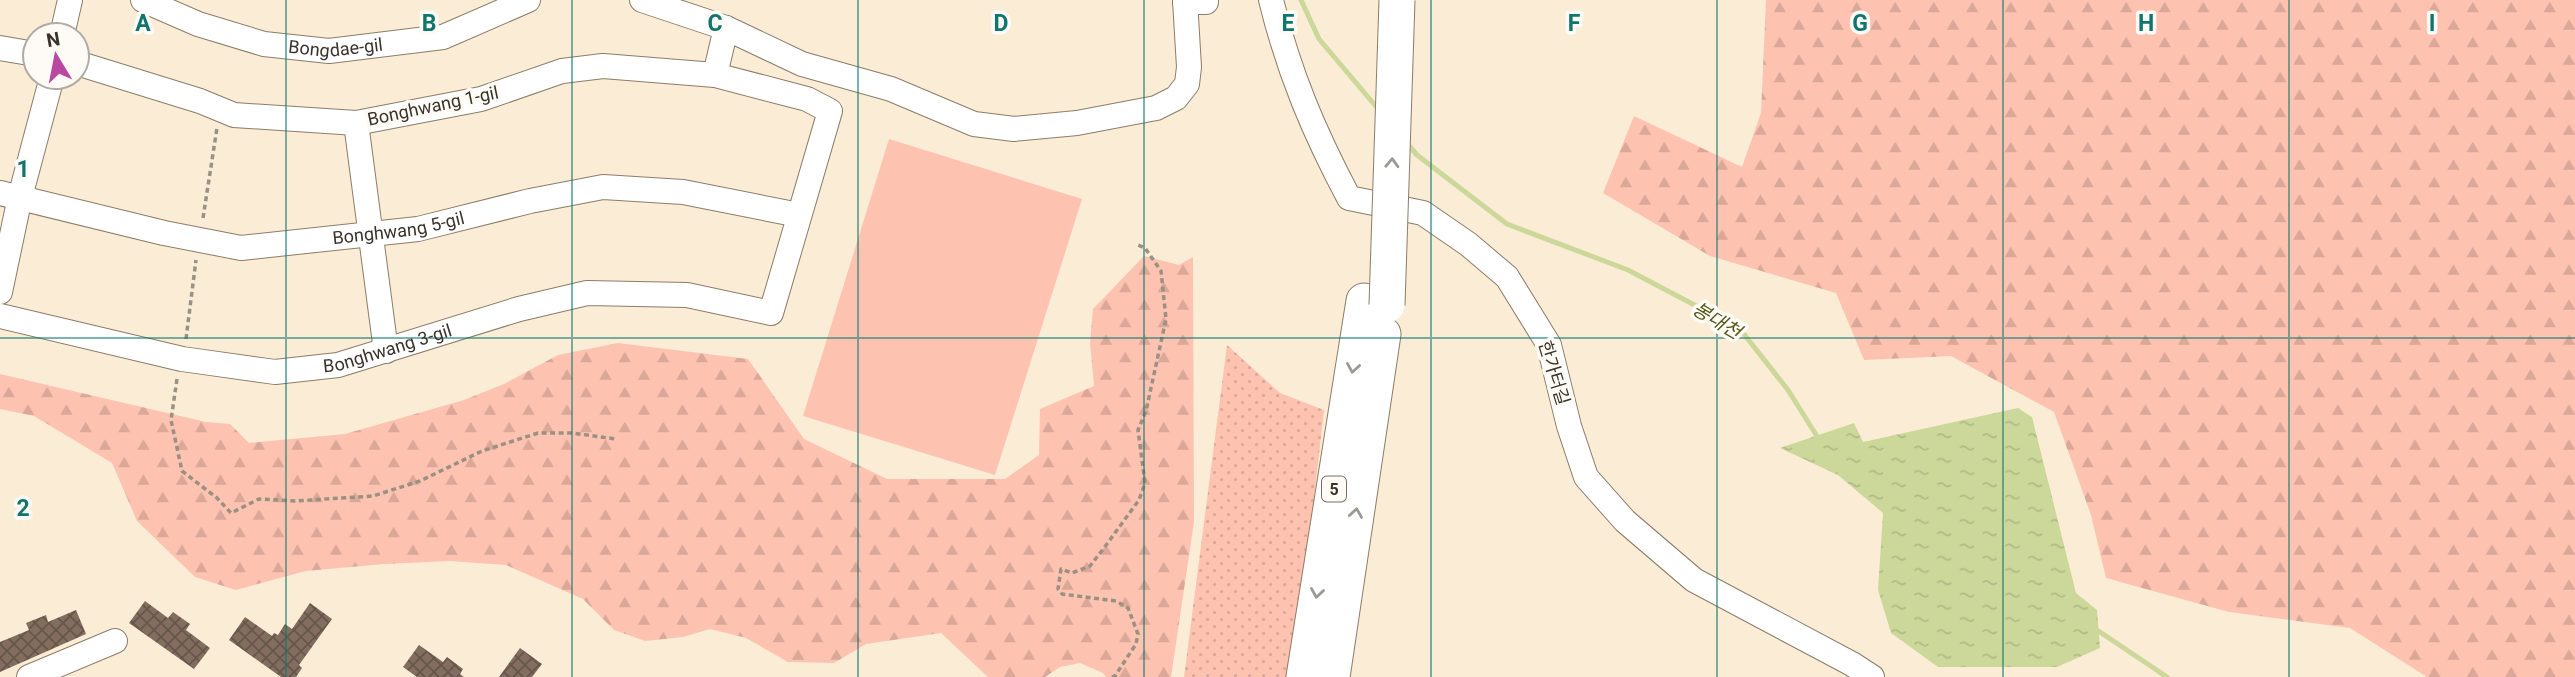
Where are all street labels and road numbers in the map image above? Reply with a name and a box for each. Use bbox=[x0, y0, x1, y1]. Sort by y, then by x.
street label: Bongdae-gil bbox=[287, 33, 384, 61]
street label: Bonghwang 1-gil bbox=[366, 81, 500, 130]
street label: Bonghwang 5-gil bbox=[331, 207, 466, 248]
street label: Bonghwang 3-gil bbox=[322, 320, 454, 377]
street label: 한가터길 bbox=[1535, 338, 1574, 408]
road number: 5 bbox=[1322, 476, 1346, 502]

